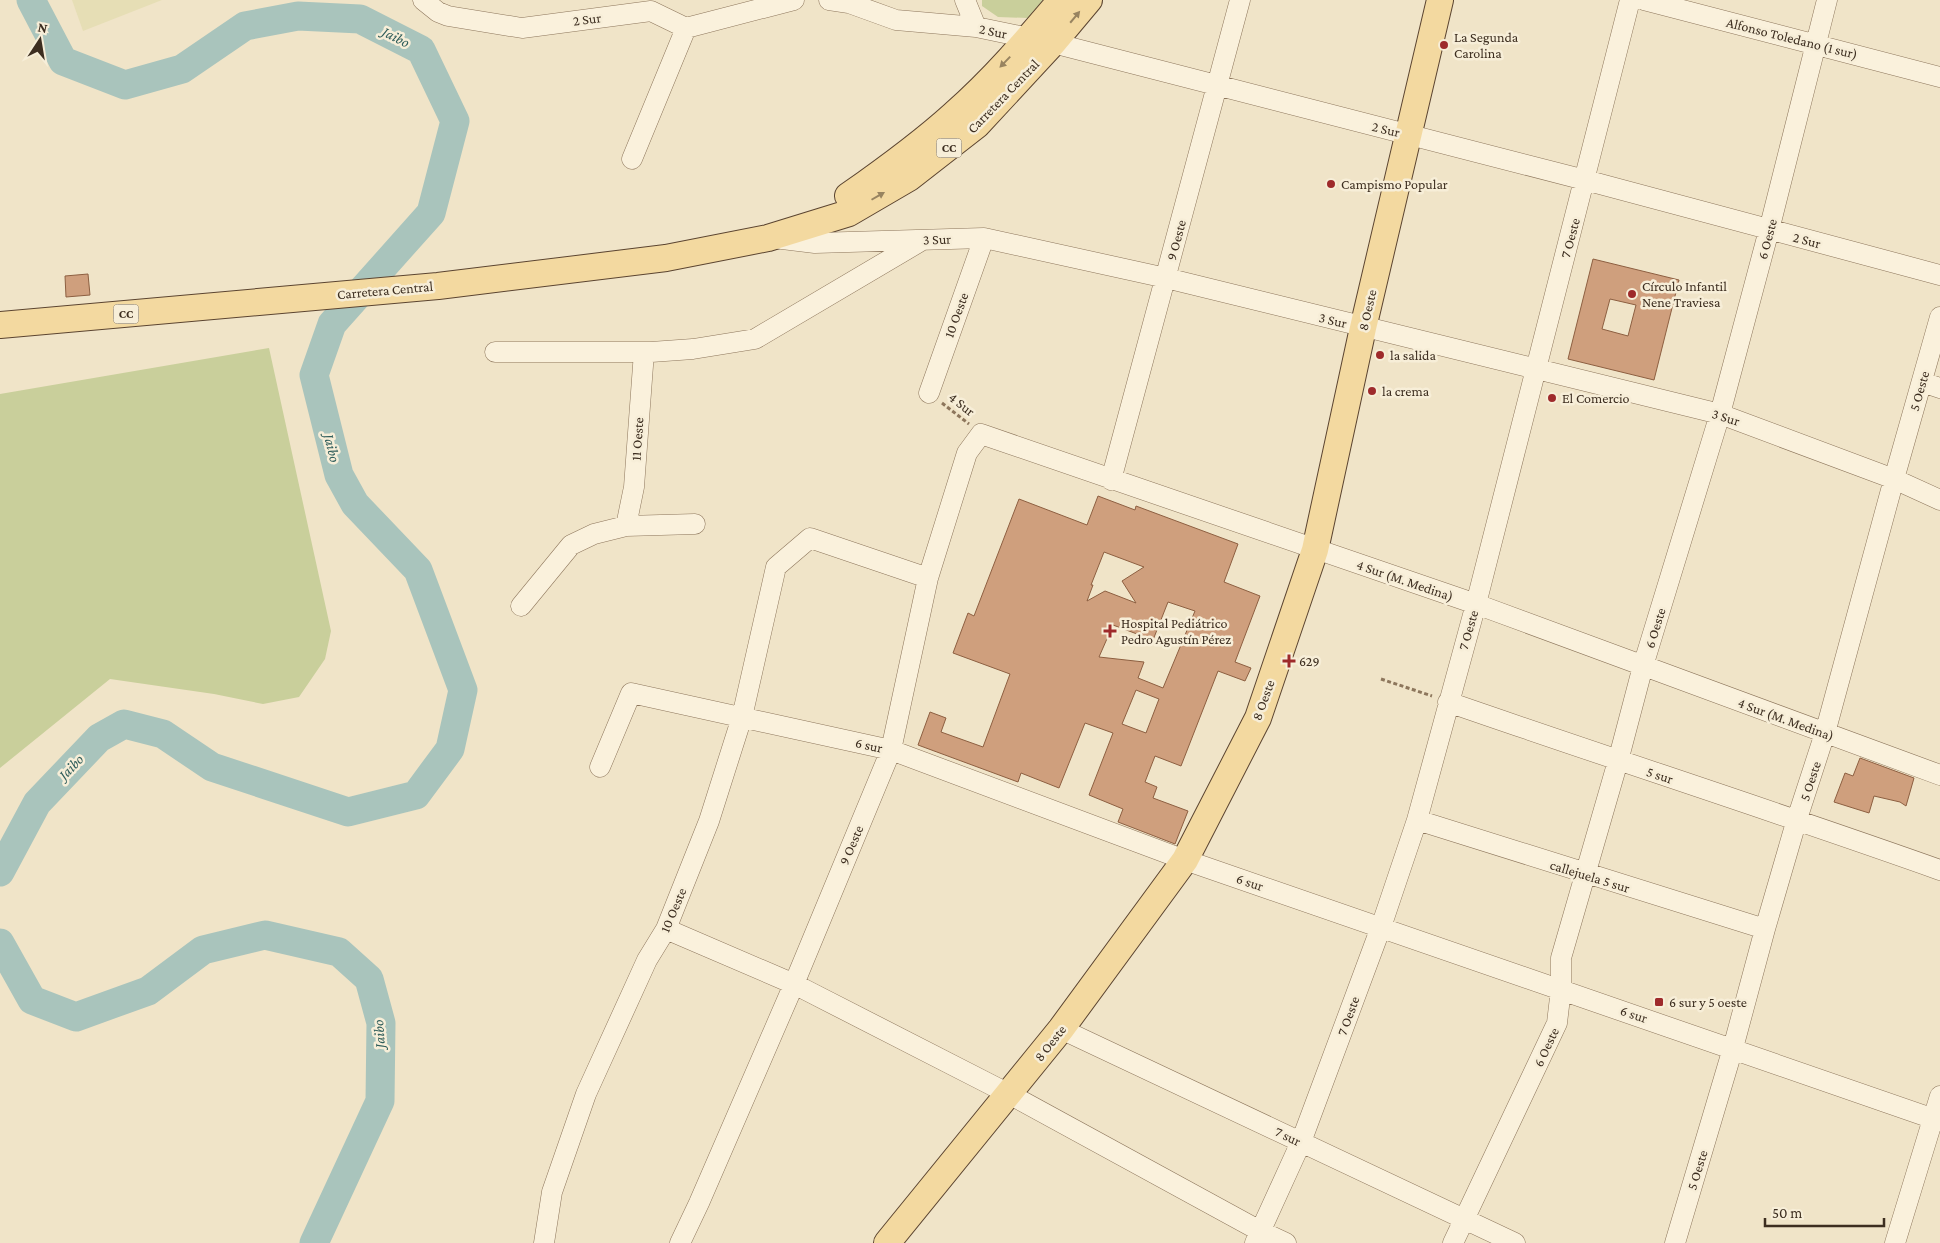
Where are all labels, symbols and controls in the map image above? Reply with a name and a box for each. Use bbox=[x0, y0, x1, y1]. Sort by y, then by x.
street label: 2 Sur bbox=[572, 9, 602, 29]
one-way arrow bbox=[1069, 11, 1080, 24]
street label: Alfonso Toledano (1 sur) bbox=[1724, 14, 1859, 63]
north arrow bbox=[15, 15, 65, 65]
text: N bbox=[36, 18, 49, 36]
street label: 2 Sur bbox=[978, 20, 1008, 42]
water label: Jaibo bbox=[376, 22, 412, 52]
place label: La Segunda Carolina bbox=[1454, 29, 1519, 61]
marker: La Segunda Carolina bbox=[1438, 39, 1450, 51]
street label: Carretera Central bbox=[964, 56, 1042, 136]
one-way arrow bbox=[999, 56, 1011, 68]
street label: 2 Sur bbox=[1370, 118, 1402, 140]
road number: CC bbox=[936, 138, 962, 158]
place label: Campismo Popular bbox=[1341, 176, 1448, 192]
marker: Campismo Popular bbox=[1325, 178, 1337, 190]
one-way arrow bbox=[872, 192, 885, 201]
street label: 7 Oeste bbox=[1557, 216, 1583, 260]
street label: 6 Oeste bbox=[1754, 217, 1780, 261]
street label: 9 Oeste bbox=[1163, 218, 1189, 262]
street label: 2 Sur bbox=[1791, 229, 1823, 251]
street label: 3 Sur bbox=[923, 231, 951, 247]
street label: Carretera Central bbox=[336, 278, 434, 302]
place label: Círculo Infantil Nene Traviesa bbox=[1642, 278, 1727, 310]
street label: 8 Oeste bbox=[1354, 288, 1380, 332]
marker: Círculo Infantil Nene Traviesa bbox=[1626, 288, 1638, 300]
street label: 10 Oeste bbox=[940, 290, 972, 340]
road number: CC bbox=[114, 304, 138, 324]
street label: 3 Sur bbox=[1317, 309, 1349, 331]
place label: la salida bbox=[1390, 347, 1436, 363]
marker: la salida bbox=[1374, 349, 1386, 361]
street label: 5 Oeste bbox=[1906, 369, 1932, 413]
place label: la crema bbox=[1382, 383, 1430, 399]
marker: la crema bbox=[1366, 385, 1378, 397]
street label: 4 Sur bbox=[946, 389, 978, 419]
place label: El Comercio bbox=[1562, 390, 1630, 406]
marker: El Comercio bbox=[1546, 392, 1558, 404]
street label: 3 Sur bbox=[1710, 405, 1742, 429]
street label: 11 Oeste bbox=[627, 417, 647, 461]
water label: Jaibo bbox=[319, 429, 343, 464]
street label: 4 Sur (M. Medina) bbox=[1354, 556, 1456, 605]
street label: 6 Oeste bbox=[1641, 606, 1669, 650]
street label: 7 Oeste bbox=[1455, 608, 1481, 652]
place label: Hospital Pediátrico Pedro Agustín Pérez bbox=[1121, 615, 1231, 647]
marker: Hospital Pediátrico Pedro Agustín Pérez bbox=[1103, 624, 1117, 638]
place label: 629 bbox=[1299, 653, 1320, 669]
marker: 629 bbox=[1283, 655, 1295, 667]
street label: 8 Oeste bbox=[1248, 678, 1278, 722]
street label: 4 Sur (M. Medina) bbox=[1735, 694, 1836, 745]
street label: 6 sur bbox=[854, 734, 884, 756]
water label: Jaibo bbox=[53, 751, 87, 786]
street label: 5 Oeste bbox=[1796, 759, 1824, 803]
street label: 5 sur bbox=[1645, 763, 1675, 787]
street label: 9 Oeste bbox=[836, 823, 866, 867]
street label: callejuela 5 sur bbox=[1548, 856, 1632, 897]
street label: 6 sur bbox=[1234, 870, 1266, 894]
street label: 10 Oeste bbox=[656, 885, 690, 935]
street label: 7 Oeste bbox=[1334, 994, 1362, 1038]
place label: 6 sur y 5 oeste bbox=[1669, 994, 1747, 1010]
marker: 6 sur y 5 oeste bbox=[1653, 996, 1665, 1008]
street label: 6 sur bbox=[1618, 1002, 1650, 1026]
water label: Jaibo bbox=[370, 1019, 389, 1052]
street label: 8 Oeste bbox=[1031, 1022, 1069, 1064]
street label: 6 Oeste bbox=[1530, 1025, 1562, 1069]
street label: 7 sur bbox=[1272, 1123, 1304, 1149]
street label: 5 Oeste bbox=[1683, 1148, 1711, 1192]
scale bar bbox=[1765, 1196, 1884, 1228]
text: 50 m bbox=[1772, 1205, 1802, 1221]

